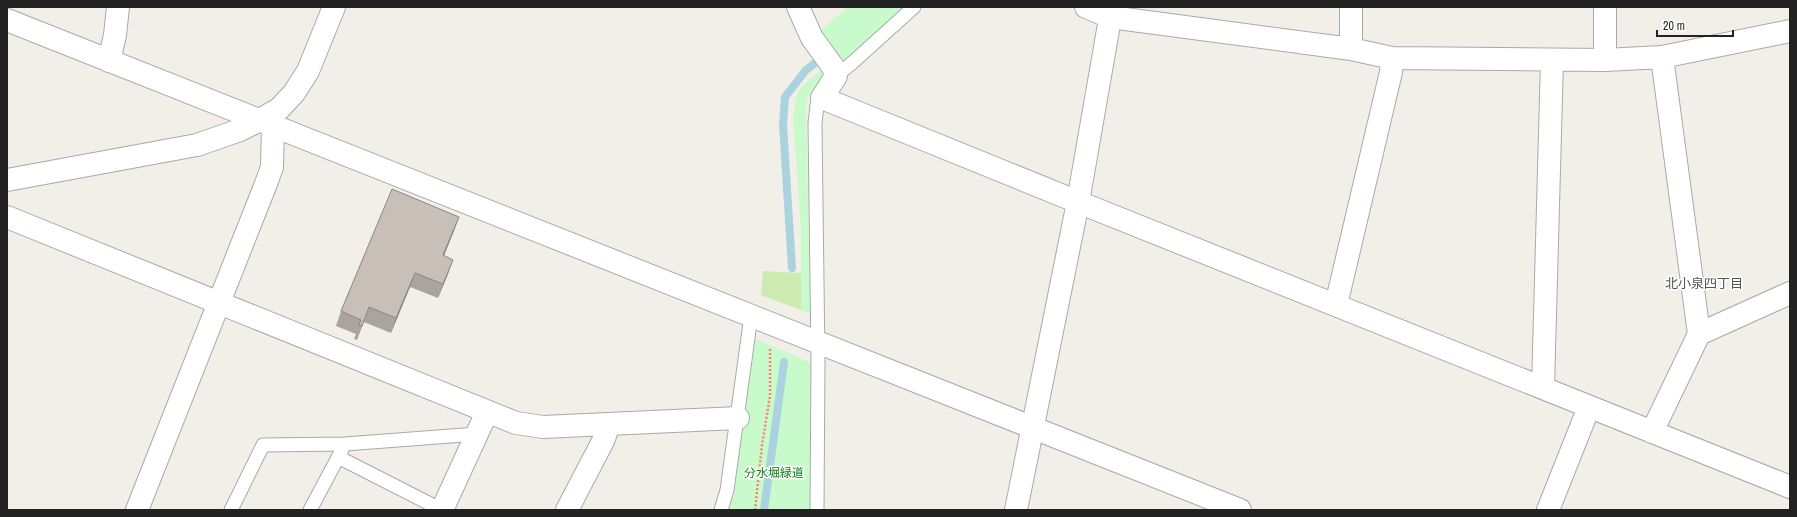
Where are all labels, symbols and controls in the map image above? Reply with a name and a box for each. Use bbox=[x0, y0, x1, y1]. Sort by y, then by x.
scale bar bbox=[1657, 12, 1733, 38]
text: 20 m bbox=[1663, 18, 1685, 34]
district label: 北小泉四丁目 bbox=[1665, 275, 1743, 292]
park label: 分水堀緑道 bbox=[744, 465, 804, 481]

